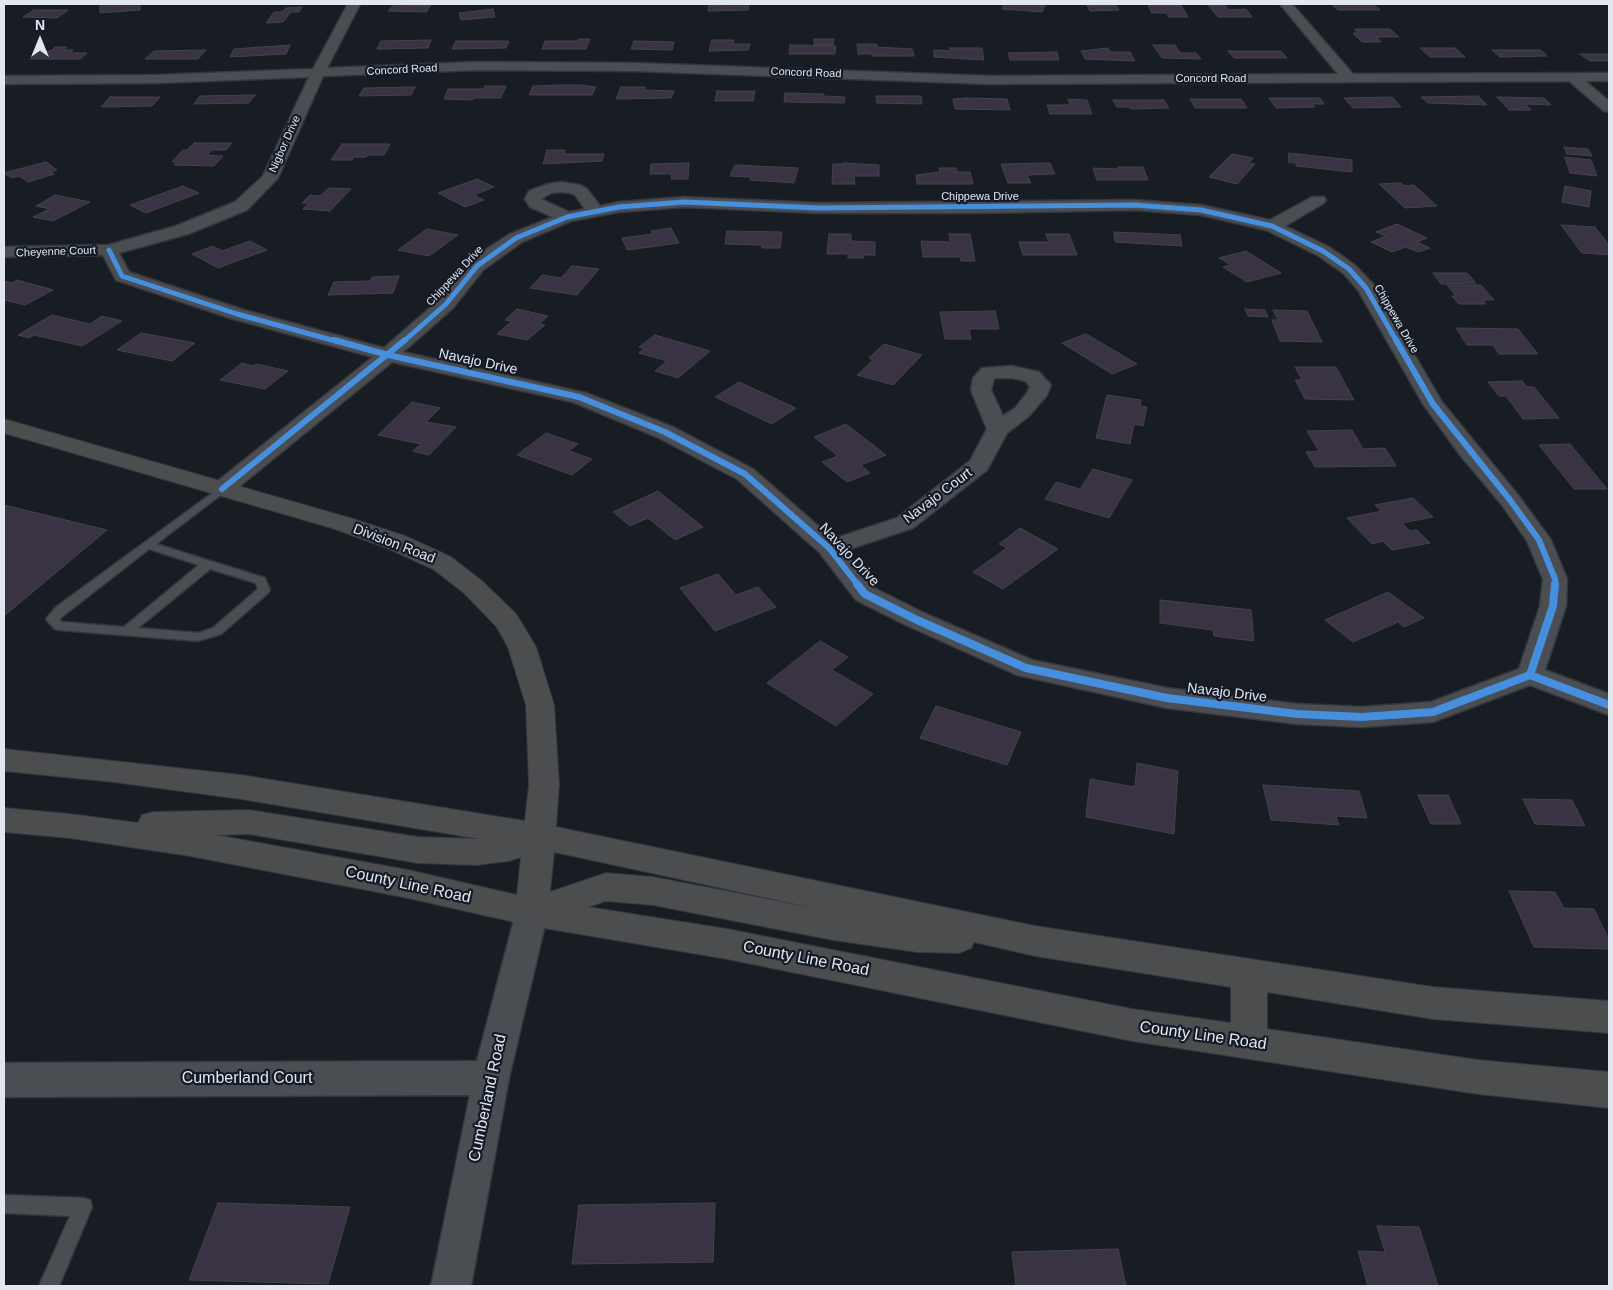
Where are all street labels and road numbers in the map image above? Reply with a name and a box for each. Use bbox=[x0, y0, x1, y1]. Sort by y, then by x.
street label: Concord Road bbox=[366, 62, 438, 78]
street label: Concord Road bbox=[770, 65, 842, 81]
street label: Concord Road bbox=[1176, 72, 1246, 86]
street label: Nigbor Drive bbox=[267, 113, 303, 175]
street label: Chippewa Drive bbox=[941, 190, 1019, 204]
street label: Chippewa Drive bbox=[424, 243, 486, 309]
street label: Cheyenne Court bbox=[16, 244, 96, 260]
street label: Chippewa Drive bbox=[1371, 282, 1421, 356]
street label: Navajo Drive bbox=[437, 345, 519, 379]
street label: Navajo Court bbox=[900, 465, 976, 527]
street label: Navajo Drive bbox=[816, 520, 882, 590]
street label: Division Road bbox=[351, 521, 437, 567]
street label: Navajo Drive bbox=[1186, 680, 1268, 706]
street label: County Line Road bbox=[343, 862, 473, 908]
street label: County Line Road bbox=[741, 937, 871, 981]
street label: County Line Road bbox=[1138, 1018, 1268, 1054]
street label: Cumberland Road bbox=[465, 1032, 511, 1164]
street label: Cumberland Court bbox=[182, 1069, 312, 1089]

